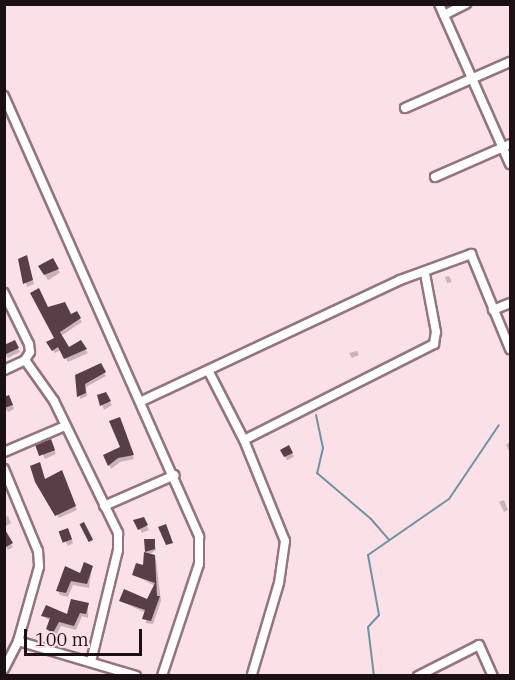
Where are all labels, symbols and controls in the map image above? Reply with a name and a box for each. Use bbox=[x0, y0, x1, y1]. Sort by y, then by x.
scale bar bbox=[27, 617, 146, 655]
text: 100 m bbox=[35, 628, 89, 651]

